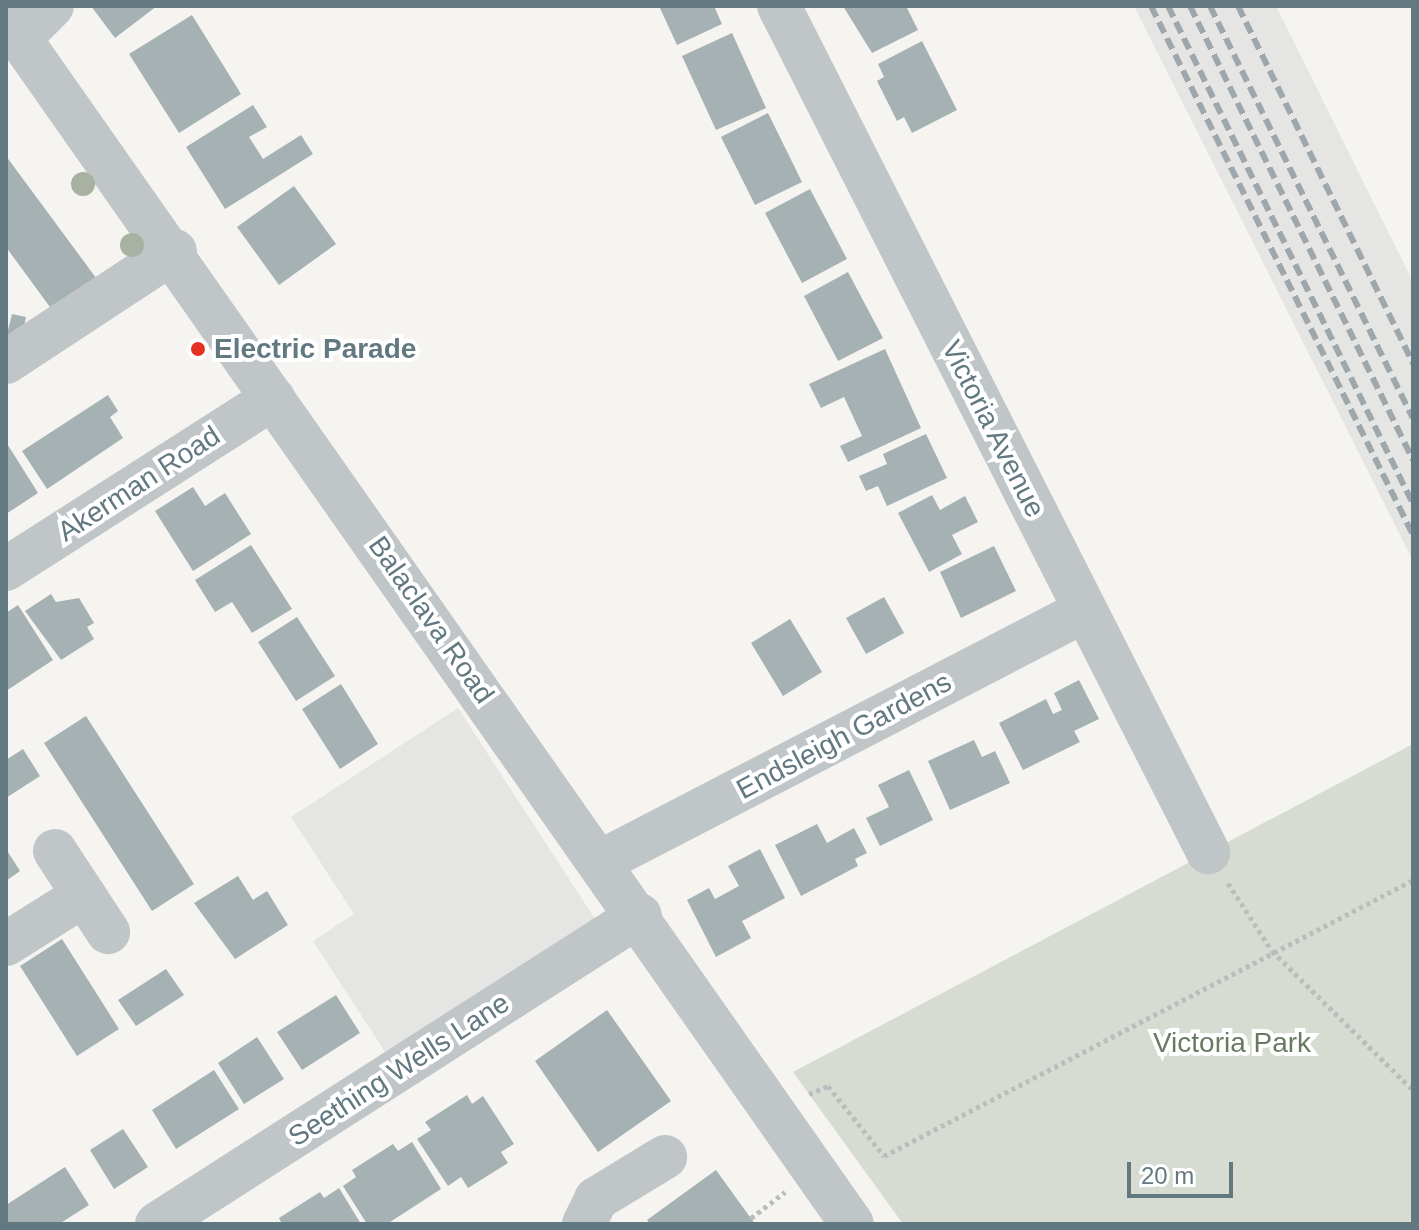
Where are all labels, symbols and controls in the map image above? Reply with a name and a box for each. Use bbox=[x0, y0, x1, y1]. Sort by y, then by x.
place label: Electric Parade bbox=[214, 332, 416, 366]
street label: Victoria Avenue bbox=[934, 334, 1052, 524]
marker: Electric Parade bbox=[189, 340, 207, 358]
street label: Akerman Road bbox=[52, 419, 226, 549]
street label: Balaclava Road bbox=[361, 530, 501, 710]
street label: Endsleigh Gardens bbox=[731, 665, 957, 807]
street label: Seething Wells Lane bbox=[282, 986, 516, 1154]
park label: Victoria Park bbox=[1153, 1026, 1311, 1060]
scale bar bbox=[1131, 1146, 1237, 1196]
text: 20 m bbox=[1141, 1162, 1194, 1189]

